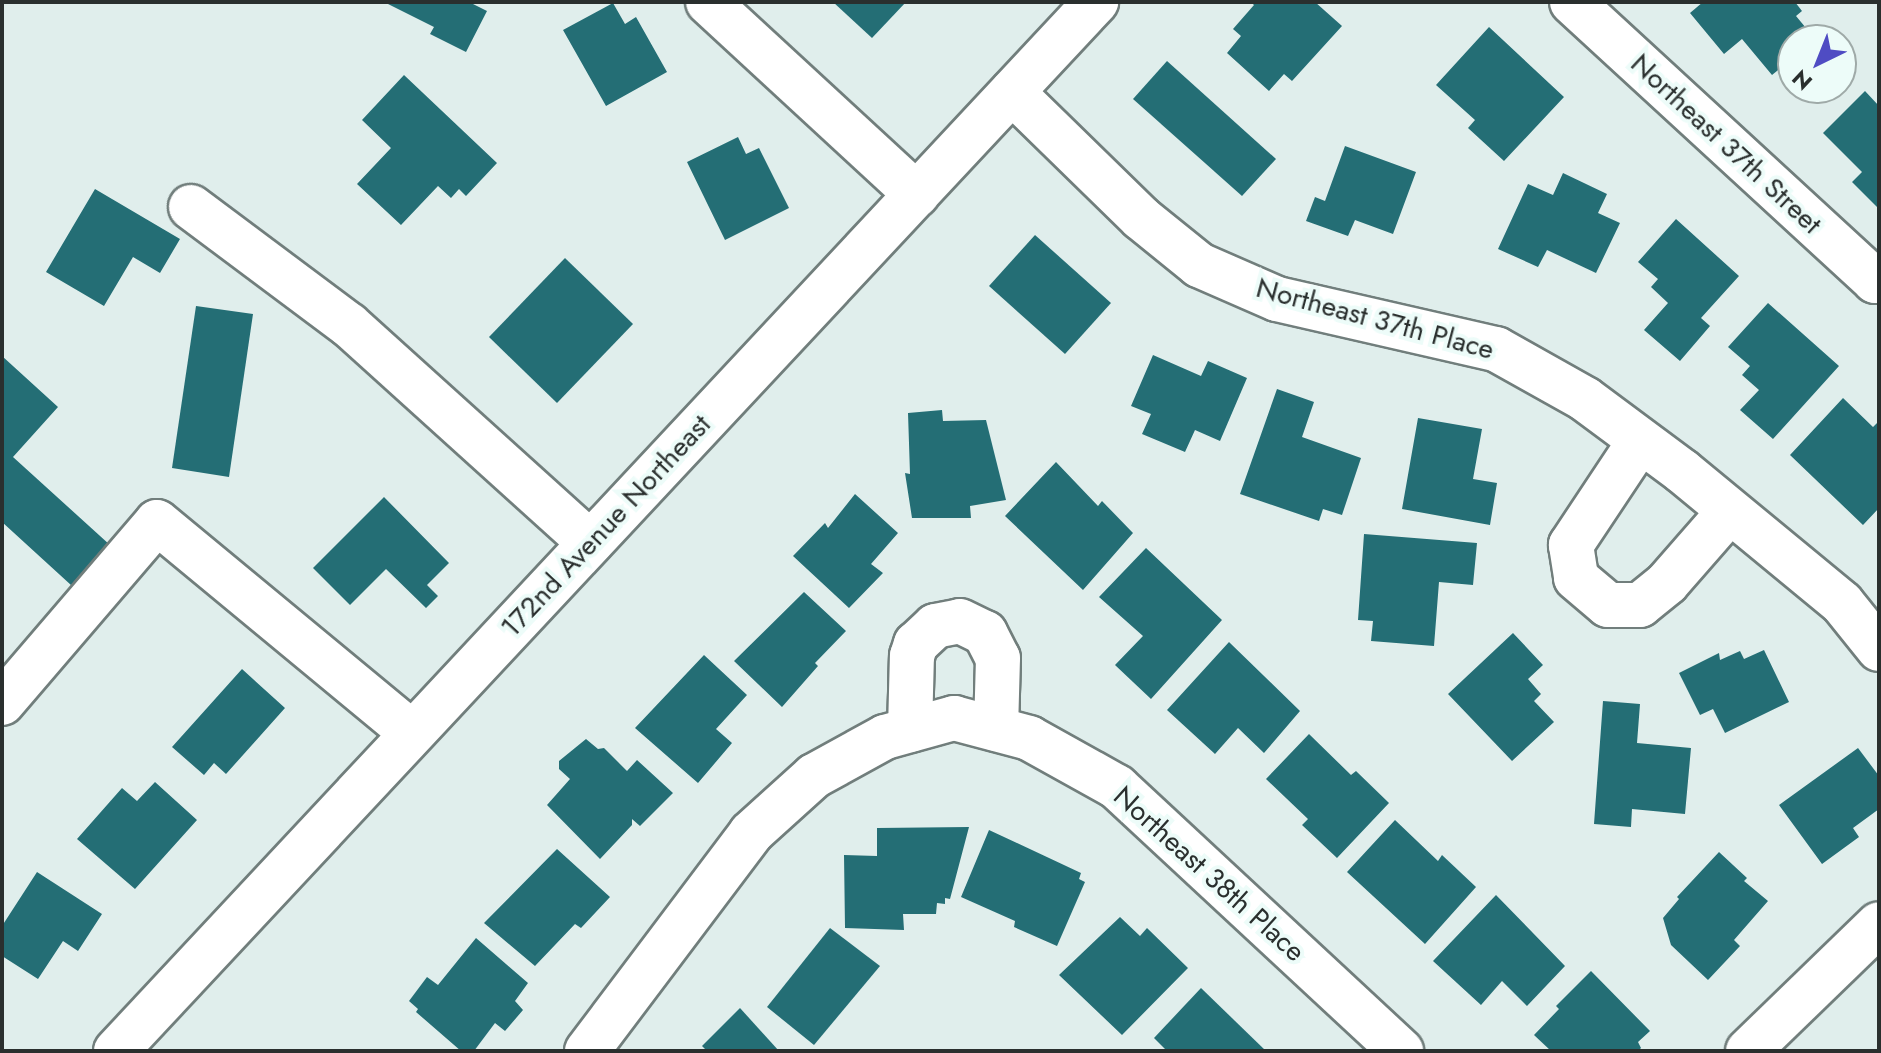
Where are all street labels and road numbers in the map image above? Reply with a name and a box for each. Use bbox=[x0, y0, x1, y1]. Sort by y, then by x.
street label: Northeast 37th Street bbox=[1624, 47, 1828, 241]
street label: Northeast 37th Place bbox=[1252, 271, 1498, 367]
street label: 172nd Avenue Northeast bbox=[494, 408, 718, 644]
street label: Northeast 38th Place bbox=[1106, 779, 1312, 969]

